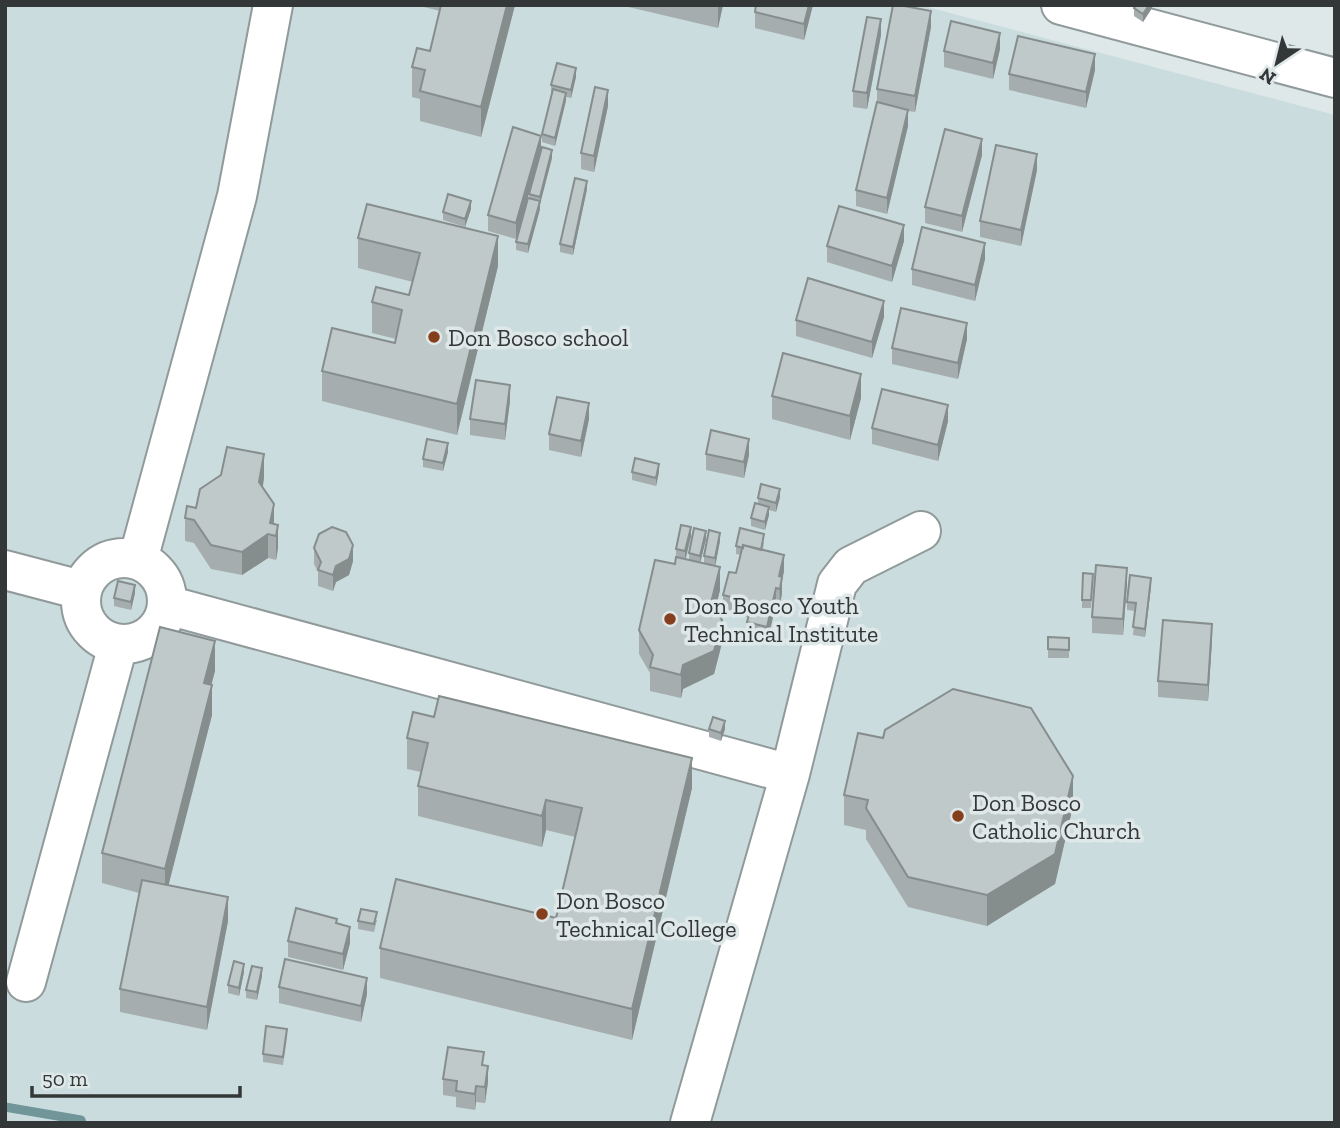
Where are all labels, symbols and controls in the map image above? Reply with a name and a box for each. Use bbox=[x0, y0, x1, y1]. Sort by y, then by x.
north arrow bbox=[1242, 28, 1312, 98]
text: N bbox=[1255, 63, 1280, 90]
place label: Don Bosco school bbox=[448, 323, 629, 352]
marker: Don Bosco school bbox=[426, 329, 442, 345]
place label: Don Bosco Youth Technical Institute bbox=[684, 591, 878, 648]
marker: Don Bosco Youth Technical Institute bbox=[662, 611, 678, 627]
place label: Don Bosco Catholic Church bbox=[972, 788, 1141, 845]
marker: Don Bosco Catholic Church bbox=[950, 808, 966, 824]
place label: Don Bosco Technical College bbox=[556, 886, 736, 943]
marker: Don Bosco Technical College bbox=[534, 906, 550, 922]
scale bar bbox=[32, 1054, 240, 1098]
text: 50 m bbox=[42, 1066, 88, 1091]

